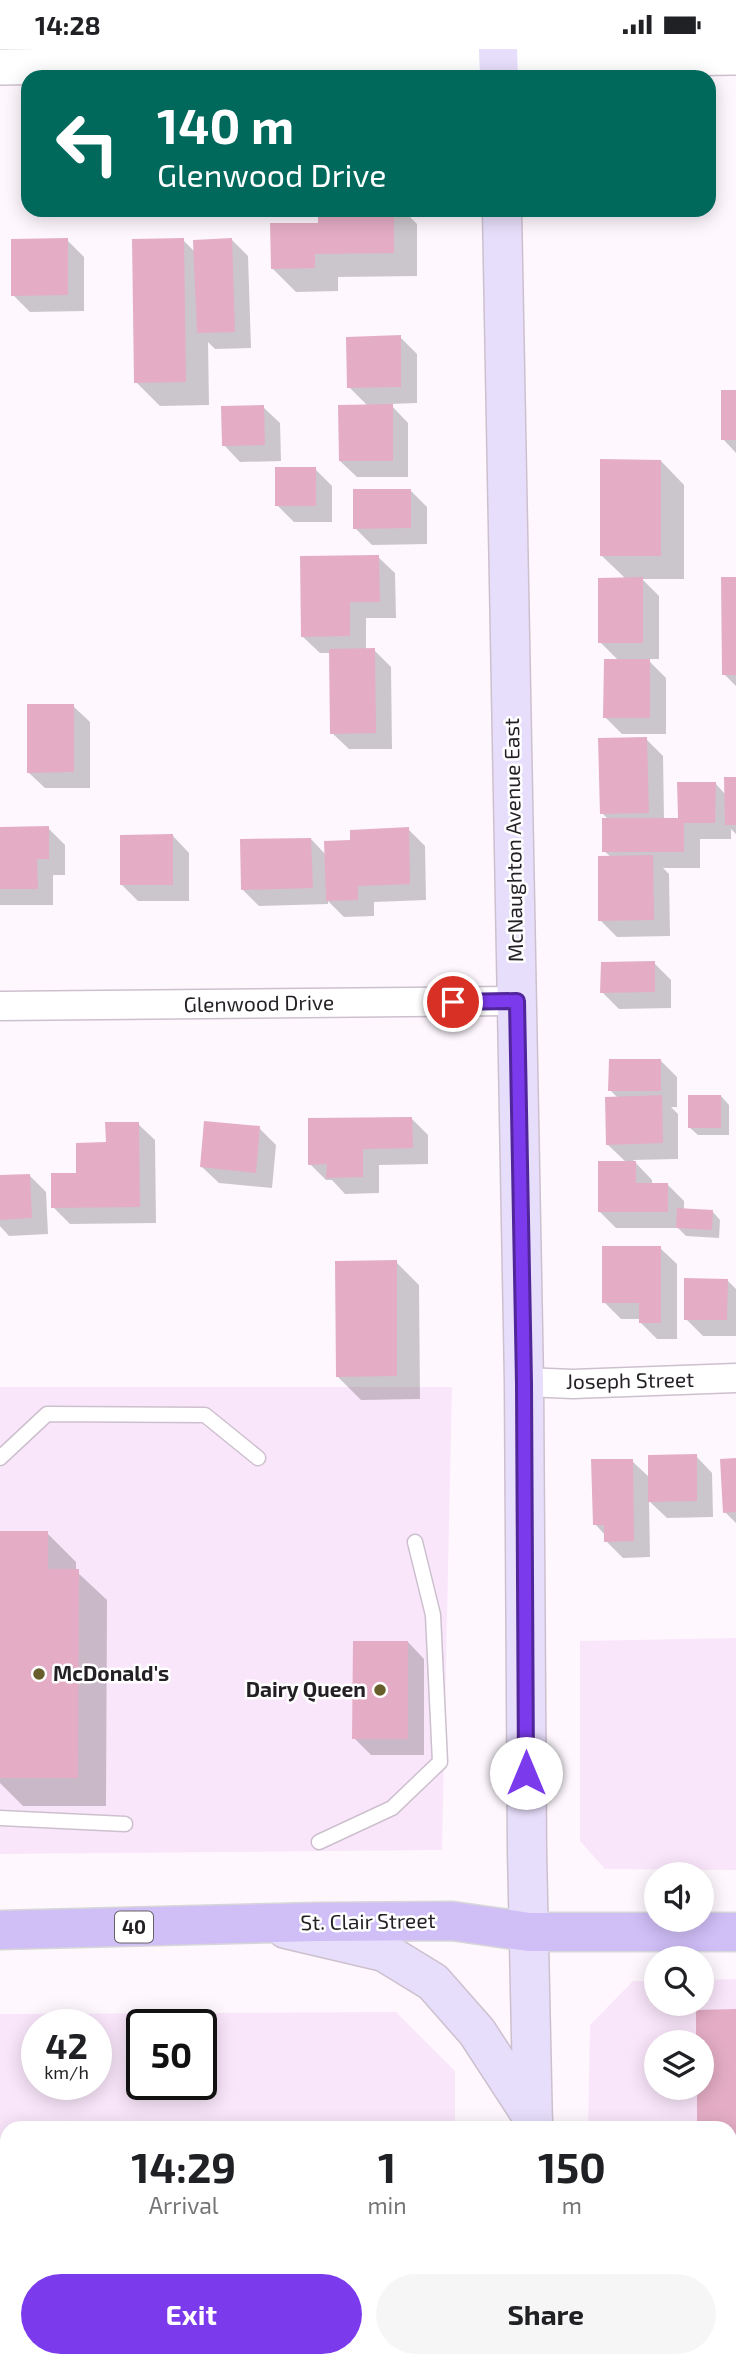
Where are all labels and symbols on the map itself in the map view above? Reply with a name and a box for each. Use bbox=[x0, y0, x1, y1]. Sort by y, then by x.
street label: McNaughton Avenue East bbox=[498, 718, 527, 962]
pin bbox=[423, 972, 483, 1032]
street label: Glenwood Drive bbox=[183, 989, 334, 1016]
street label: Joseph Street bbox=[566, 1366, 694, 1393]
place label: McDonald's bbox=[53, 1660, 169, 1685]
marker: McDonald's bbox=[31, 1666, 47, 1682]
place label: Dairy Queen bbox=[246, 1676, 366, 1702]
marker: Dairy Queen bbox=[372, 1682, 388, 1698]
position arrow bbox=[489, 1736, 563, 1810]
street label: St. Clair Street bbox=[300, 1907, 436, 1934]
road number: 40 bbox=[115, 1911, 153, 1943]
speed limit sign: 50 bbox=[126, 2009, 217, 2100]

